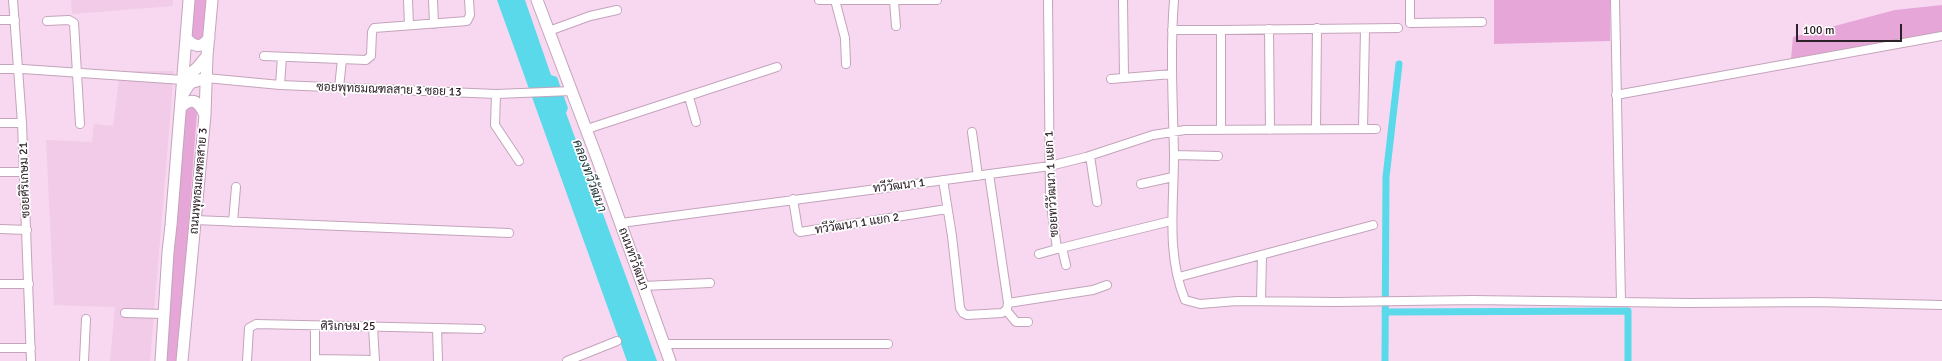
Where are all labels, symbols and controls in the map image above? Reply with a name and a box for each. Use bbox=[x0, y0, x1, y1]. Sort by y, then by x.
scale bar bbox=[1798, 16, 1904, 42]
text: 100 m bbox=[1803, 23, 1835, 38]
street label: ซอยพุทธมณฑลสาย 3 ซอย 13 bbox=[316, 80, 462, 100]
street label: ถนนพุทธมณฑลสาย 3 bbox=[187, 127, 211, 235]
street label: ซอยทวีวัฒนา 1 แยก 1 bbox=[1042, 130, 1062, 238]
water label: คลองทวีวัฒนา bbox=[569, 138, 609, 214]
street label: ซอยศิริเกษม 21 bbox=[16, 142, 34, 218]
street label: ทวีวัฒนา 1 bbox=[872, 176, 926, 196]
street label: ทวีวัฒนา 1 แยก 2 bbox=[814, 210, 900, 238]
street label: ถนนทวีวัฒนา bbox=[615, 226, 651, 292]
street label: ศิริเกษม 25 bbox=[321, 320, 375, 334]

